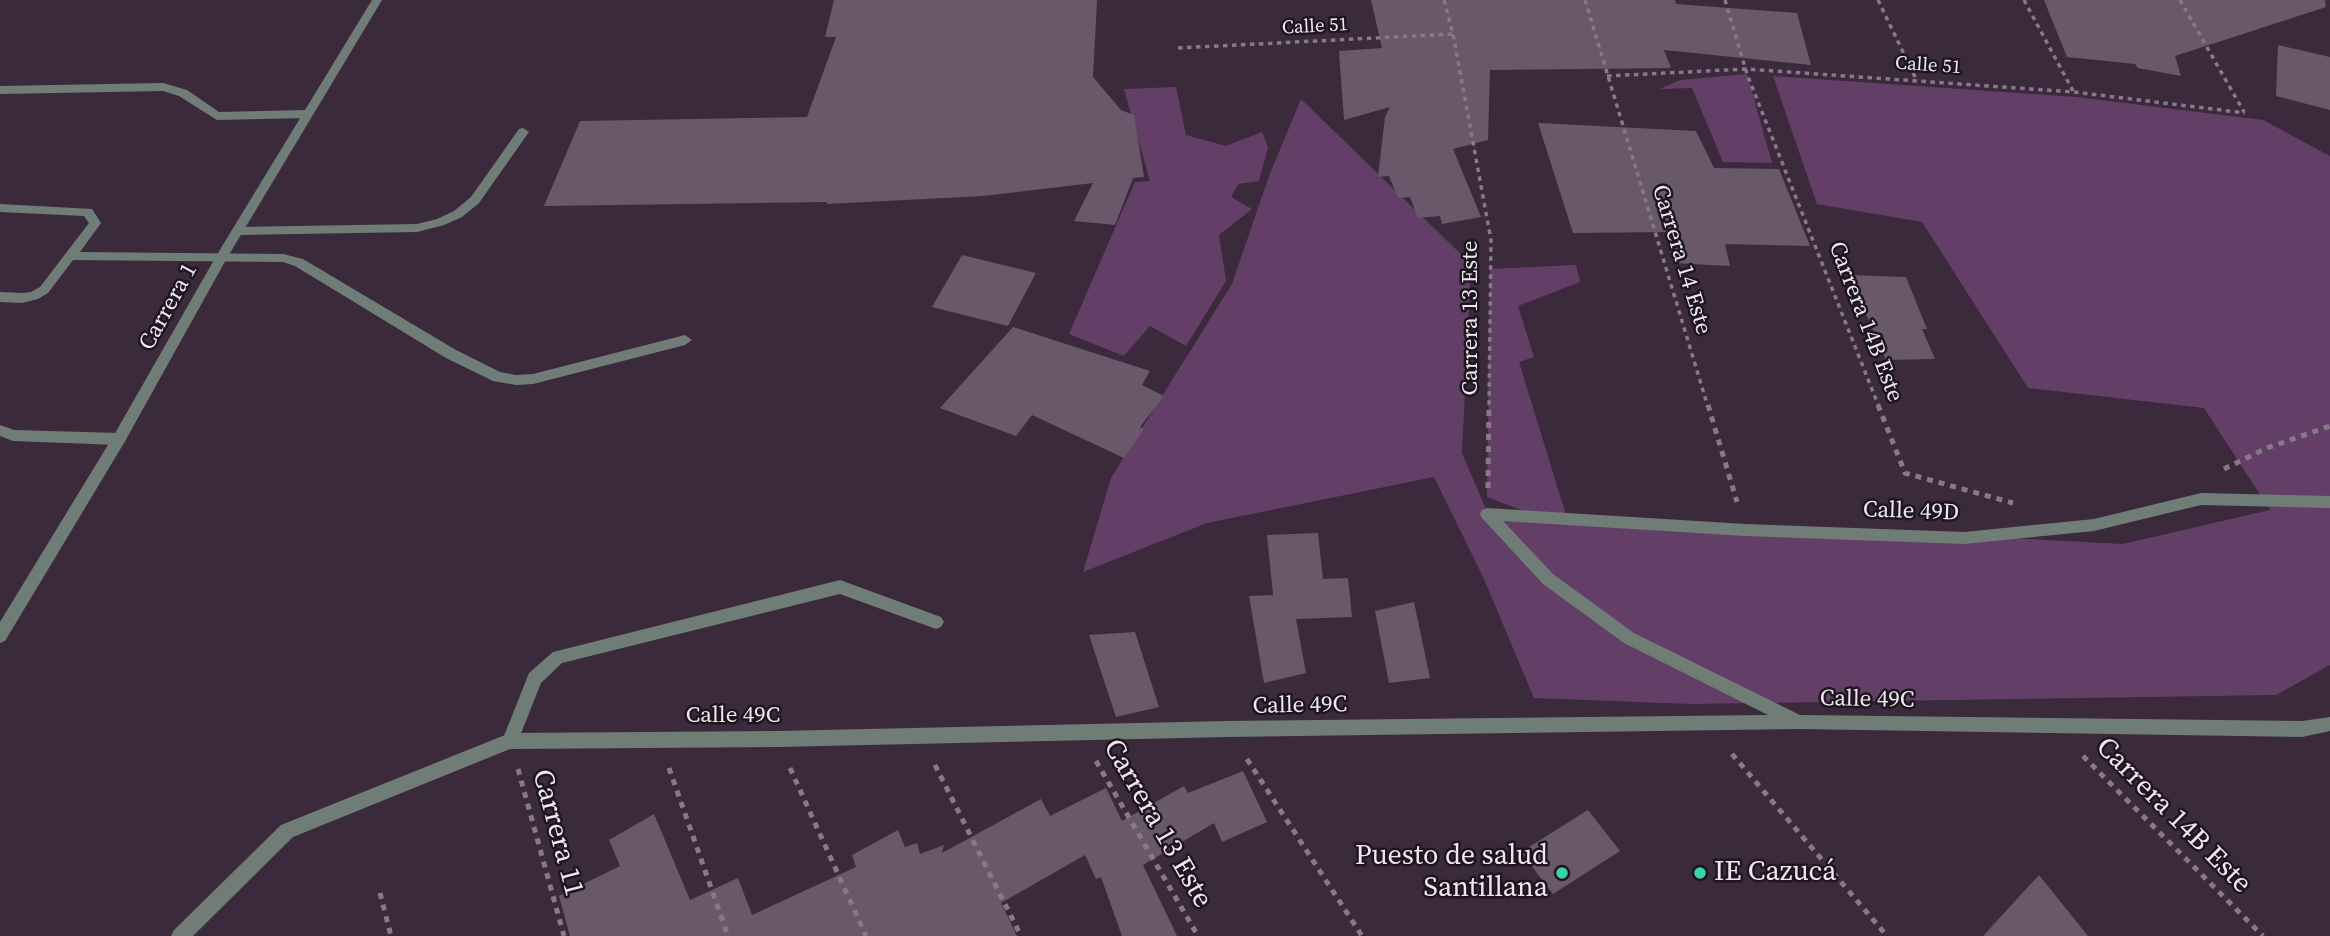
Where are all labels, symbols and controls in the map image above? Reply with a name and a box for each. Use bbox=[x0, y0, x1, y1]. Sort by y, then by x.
street label: Calle 51 bbox=[1281, 14, 1349, 40]
street label: Calle 51 bbox=[1894, 52, 1962, 80]
street label: Carrera 14 Este bbox=[1645, 182, 1717, 338]
street label: Carrera 14B Este bbox=[1822, 238, 1908, 406]
street label: Carrera 13 Este bbox=[1457, 240, 1485, 396]
street label: Carrera 1 bbox=[134, 259, 204, 355]
street label: Calle 49D bbox=[1862, 497, 1960, 527]
street label: Calle 49C bbox=[1820, 685, 1914, 715]
street label: Calle 49C bbox=[1253, 691, 1347, 721]
street label: Calle 49C bbox=[686, 702, 780, 730]
street label: Carrera 14B Este bbox=[2088, 731, 2258, 901]
street label: Carrera 13 Este bbox=[1095, 734, 1219, 914]
street label: Carrera 11 bbox=[524, 766, 590, 900]
place label: Puesto de salud Santillana bbox=[1355, 840, 1548, 906]
place label: IE Cazucá bbox=[1714, 856, 1836, 890]
marker: Puesto de salud Santillana bbox=[1554, 865, 1570, 881]
marker: IE Cazucá bbox=[1692, 865, 1708, 881]

